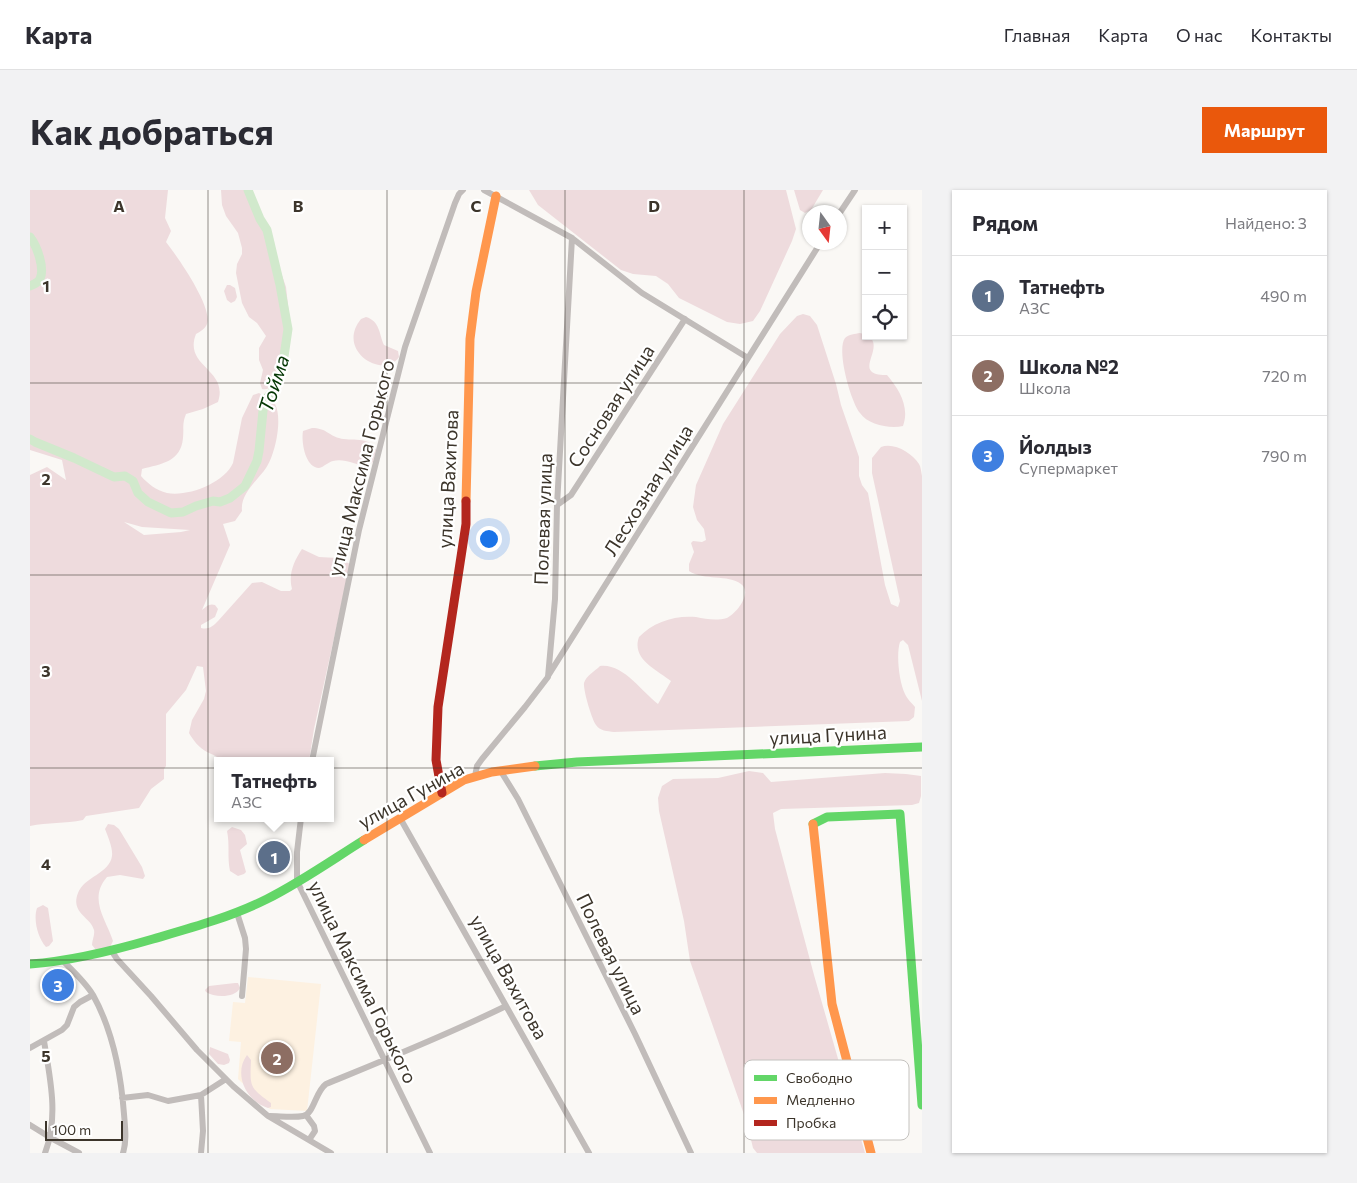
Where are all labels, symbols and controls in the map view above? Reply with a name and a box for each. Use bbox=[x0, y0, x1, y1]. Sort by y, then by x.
text: Карта bbox=[25, 20, 92, 49]
text: Главная bbox=[1004, 24, 1070, 46]
text: Карта bbox=[1098, 24, 1148, 46]
text: О нас bbox=[1176, 24, 1223, 46]
text: Контакты bbox=[1251, 24, 1332, 46]
button: Маршрут bbox=[1202, 107, 1327, 153]
text: Как добраться bbox=[30, 109, 274, 152]
text: A bbox=[113, 196, 125, 215]
text: B bbox=[293, 196, 304, 215]
text: C bbox=[471, 196, 482, 215]
text: D bbox=[648, 196, 660, 215]
north arrow bbox=[802, 205, 847, 250]
map controls bbox=[862, 205, 907, 340]
button: + bbox=[862, 205, 907, 250]
text: Рядом bbox=[972, 210, 1038, 235]
text: Найдено: 3 bbox=[1225, 213, 1307, 232]
button: − bbox=[862, 250, 907, 295]
text: Татнефть bbox=[1019, 275, 1105, 298]
text: 1 bbox=[42, 276, 50, 295]
text: 1 bbox=[984, 286, 992, 305]
text: 490 m bbox=[1260, 286, 1307, 305]
button: locate bbox=[862, 295, 907, 340]
text: АЗС bbox=[1019, 298, 1050, 317]
street label: Сосновая улица bbox=[562, 340, 659, 471]
water label: Тойма bbox=[252, 352, 294, 416]
text: Школа №2 bbox=[1019, 355, 1119, 378]
street label: улица Максима Горького bbox=[322, 357, 399, 579]
text: 2 bbox=[983, 366, 993, 385]
text: 720 m bbox=[1262, 366, 1307, 385]
text: Школа bbox=[1019, 378, 1071, 397]
street label: улица Вахитова bbox=[432, 409, 463, 549]
street label: Лесхозная улица bbox=[598, 420, 697, 560]
text: Йолдыз bbox=[1019, 435, 1092, 458]
text: 3 bbox=[983, 446, 993, 465]
text: 790 m bbox=[1261, 446, 1307, 465]
street label: Полевая улица bbox=[529, 453, 556, 585]
text: Супермаркет bbox=[1019, 458, 1118, 477]
text: 2 bbox=[41, 469, 51, 488]
your location bbox=[476, 526, 502, 552]
text: 3 bbox=[41, 661, 51, 680]
street label: улица Гунина bbox=[769, 720, 887, 749]
street label: улица Гунина bbox=[354, 756, 468, 833]
popup bbox=[214, 757, 334, 822]
text: Татнефть bbox=[231, 769, 317, 792]
text: АЗС bbox=[231, 792, 262, 811]
pin: 1 bbox=[258, 838, 290, 876]
text: 4 bbox=[41, 854, 51, 873]
street label: улица Максима Горького bbox=[304, 877, 423, 1087]
street label: Полевая улица bbox=[572, 889, 651, 1018]
street label: улица Вахитова bbox=[466, 910, 553, 1043]
pin: 3 bbox=[42, 966, 74, 1004]
pin: 2 bbox=[261, 1039, 293, 1077]
text: 5 bbox=[41, 1046, 51, 1065]
legend bbox=[744, 1060, 909, 1140]
text: Свободно bbox=[786, 1069, 853, 1086]
text: Медленно bbox=[786, 1091, 855, 1108]
text: Пробка bbox=[786, 1114, 836, 1131]
scale bar bbox=[45, 1118, 122, 1141]
text: 100 m bbox=[52, 1121, 91, 1138]

